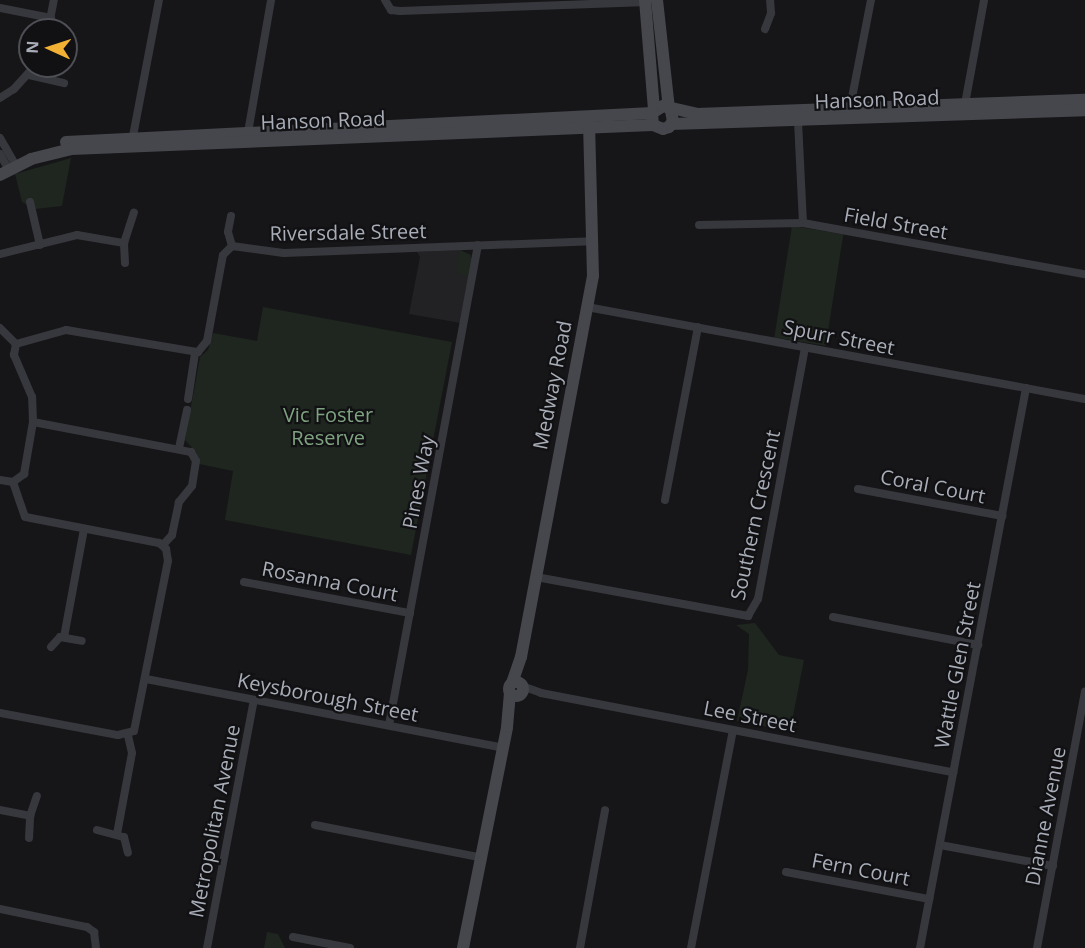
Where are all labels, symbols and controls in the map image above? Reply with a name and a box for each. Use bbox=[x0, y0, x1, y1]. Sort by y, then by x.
north arrow bbox=[18, 18, 78, 78]
text: N bbox=[21, 40, 43, 54]
street label: Hanson Road bbox=[814, 85, 940, 113]
street label: Hanson Road bbox=[260, 106, 386, 134]
street label: Field Street bbox=[842, 202, 950, 244]
street label: Riversdale Street bbox=[269, 219, 427, 245]
street label: Spurr Street bbox=[781, 314, 897, 360]
street label: Medway Road bbox=[528, 318, 576, 452]
park label: Vic Foster Reserve bbox=[283, 402, 373, 449]
street label: Southern Crescent bbox=[725, 428, 785, 602]
street label: Pines Way bbox=[397, 433, 439, 531]
street label: Coral Court bbox=[879, 464, 987, 508]
street label: Rosanna Court bbox=[260, 556, 400, 606]
street label: Wattle Glen Street bbox=[929, 580, 985, 750]
street label: Keysborough Street bbox=[235, 668, 421, 726]
street label: Lee Street bbox=[702, 695, 798, 737]
street label: Metropolitan Avenue bbox=[183, 722, 245, 920]
street label: Dianne Avenue bbox=[1020, 744, 1070, 888]
street label: Fern Court bbox=[810, 848, 912, 890]

